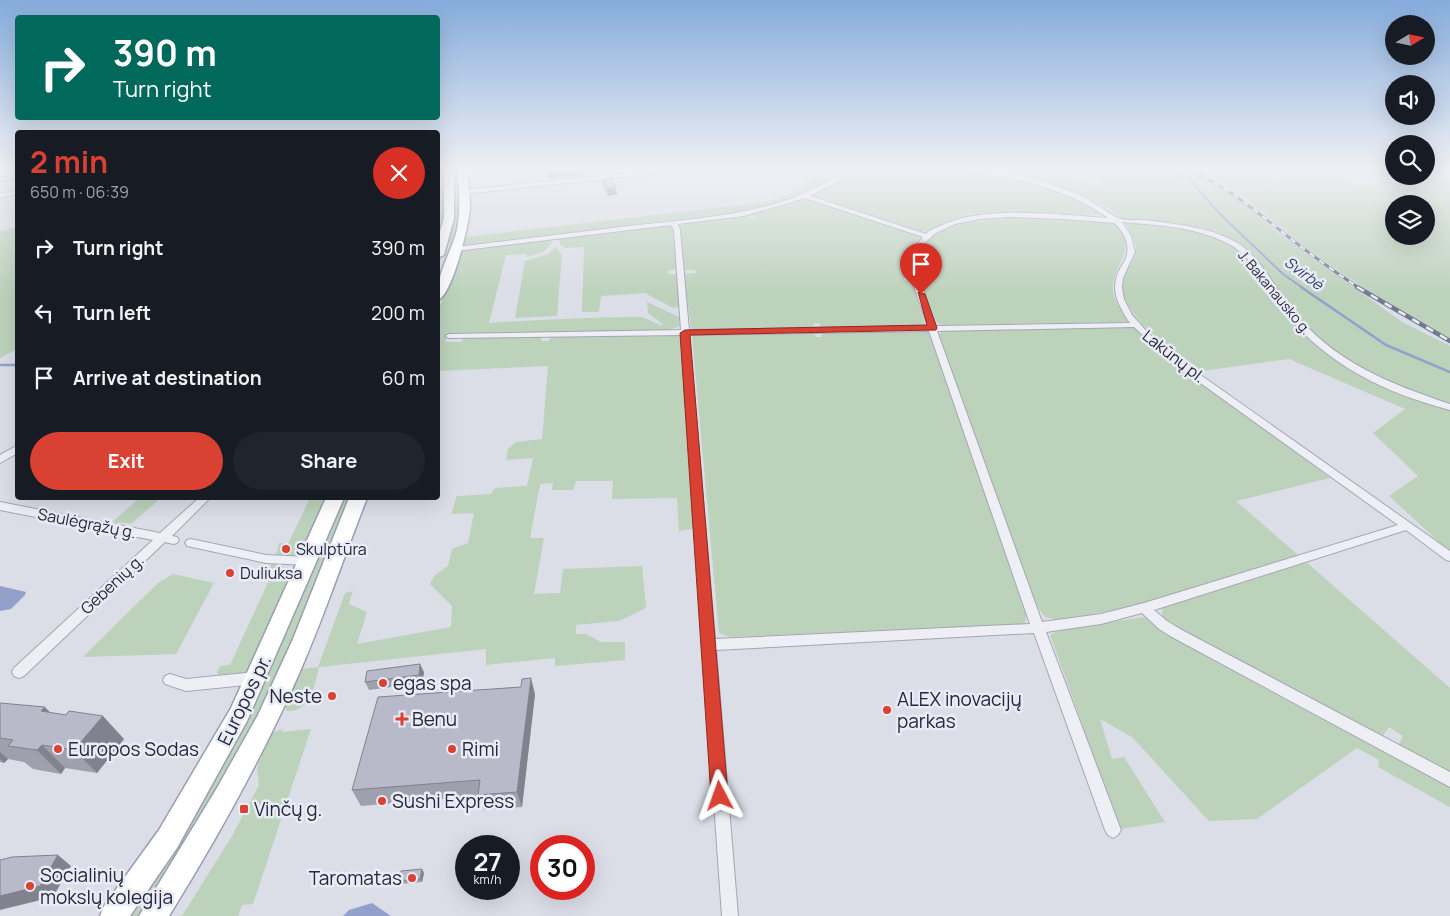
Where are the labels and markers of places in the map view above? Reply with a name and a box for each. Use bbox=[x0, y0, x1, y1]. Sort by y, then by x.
pin bbox=[900, 243, 942, 294]
place label: Skulptūra bbox=[296, 538, 367, 560]
marker: Skulptūra bbox=[280, 543, 292, 555]
place label: Duliuksa bbox=[240, 562, 302, 584]
marker: Duliuksa bbox=[224, 567, 236, 579]
place label: egas spa bbox=[393, 670, 471, 696]
marker: egas spa bbox=[377, 677, 389, 689]
place label: Neste bbox=[270, 683, 322, 709]
place label: ALEX inovacijų parkas bbox=[897, 686, 1022, 734]
marker: Neste bbox=[326, 690, 338, 702]
marker: ALEX inovacijų parkas bbox=[881, 704, 893, 716]
place label: Benu bbox=[412, 706, 457, 732]
marker: Benu bbox=[396, 713, 408, 725]
place label: Europos Sodas bbox=[68, 736, 199, 762]
place label: Rimi bbox=[462, 736, 499, 762]
marker: Europos Sodas bbox=[52, 743, 64, 755]
marker: Rimi bbox=[446, 743, 458, 755]
place label: Sushi Express bbox=[392, 788, 514, 814]
marker: Sushi Express bbox=[376, 795, 388, 807]
place label: Vinčų g. bbox=[254, 796, 322, 822]
marker: Vinčų g. bbox=[238, 803, 250, 815]
place label: Socialinių mokslų kolegija bbox=[40, 862, 173, 910]
place label: Taromatas bbox=[309, 865, 402, 891]
marker: Taromatas bbox=[406, 872, 418, 884]
marker: Socialinių mokslų kolegija bbox=[24, 880, 36, 892]

